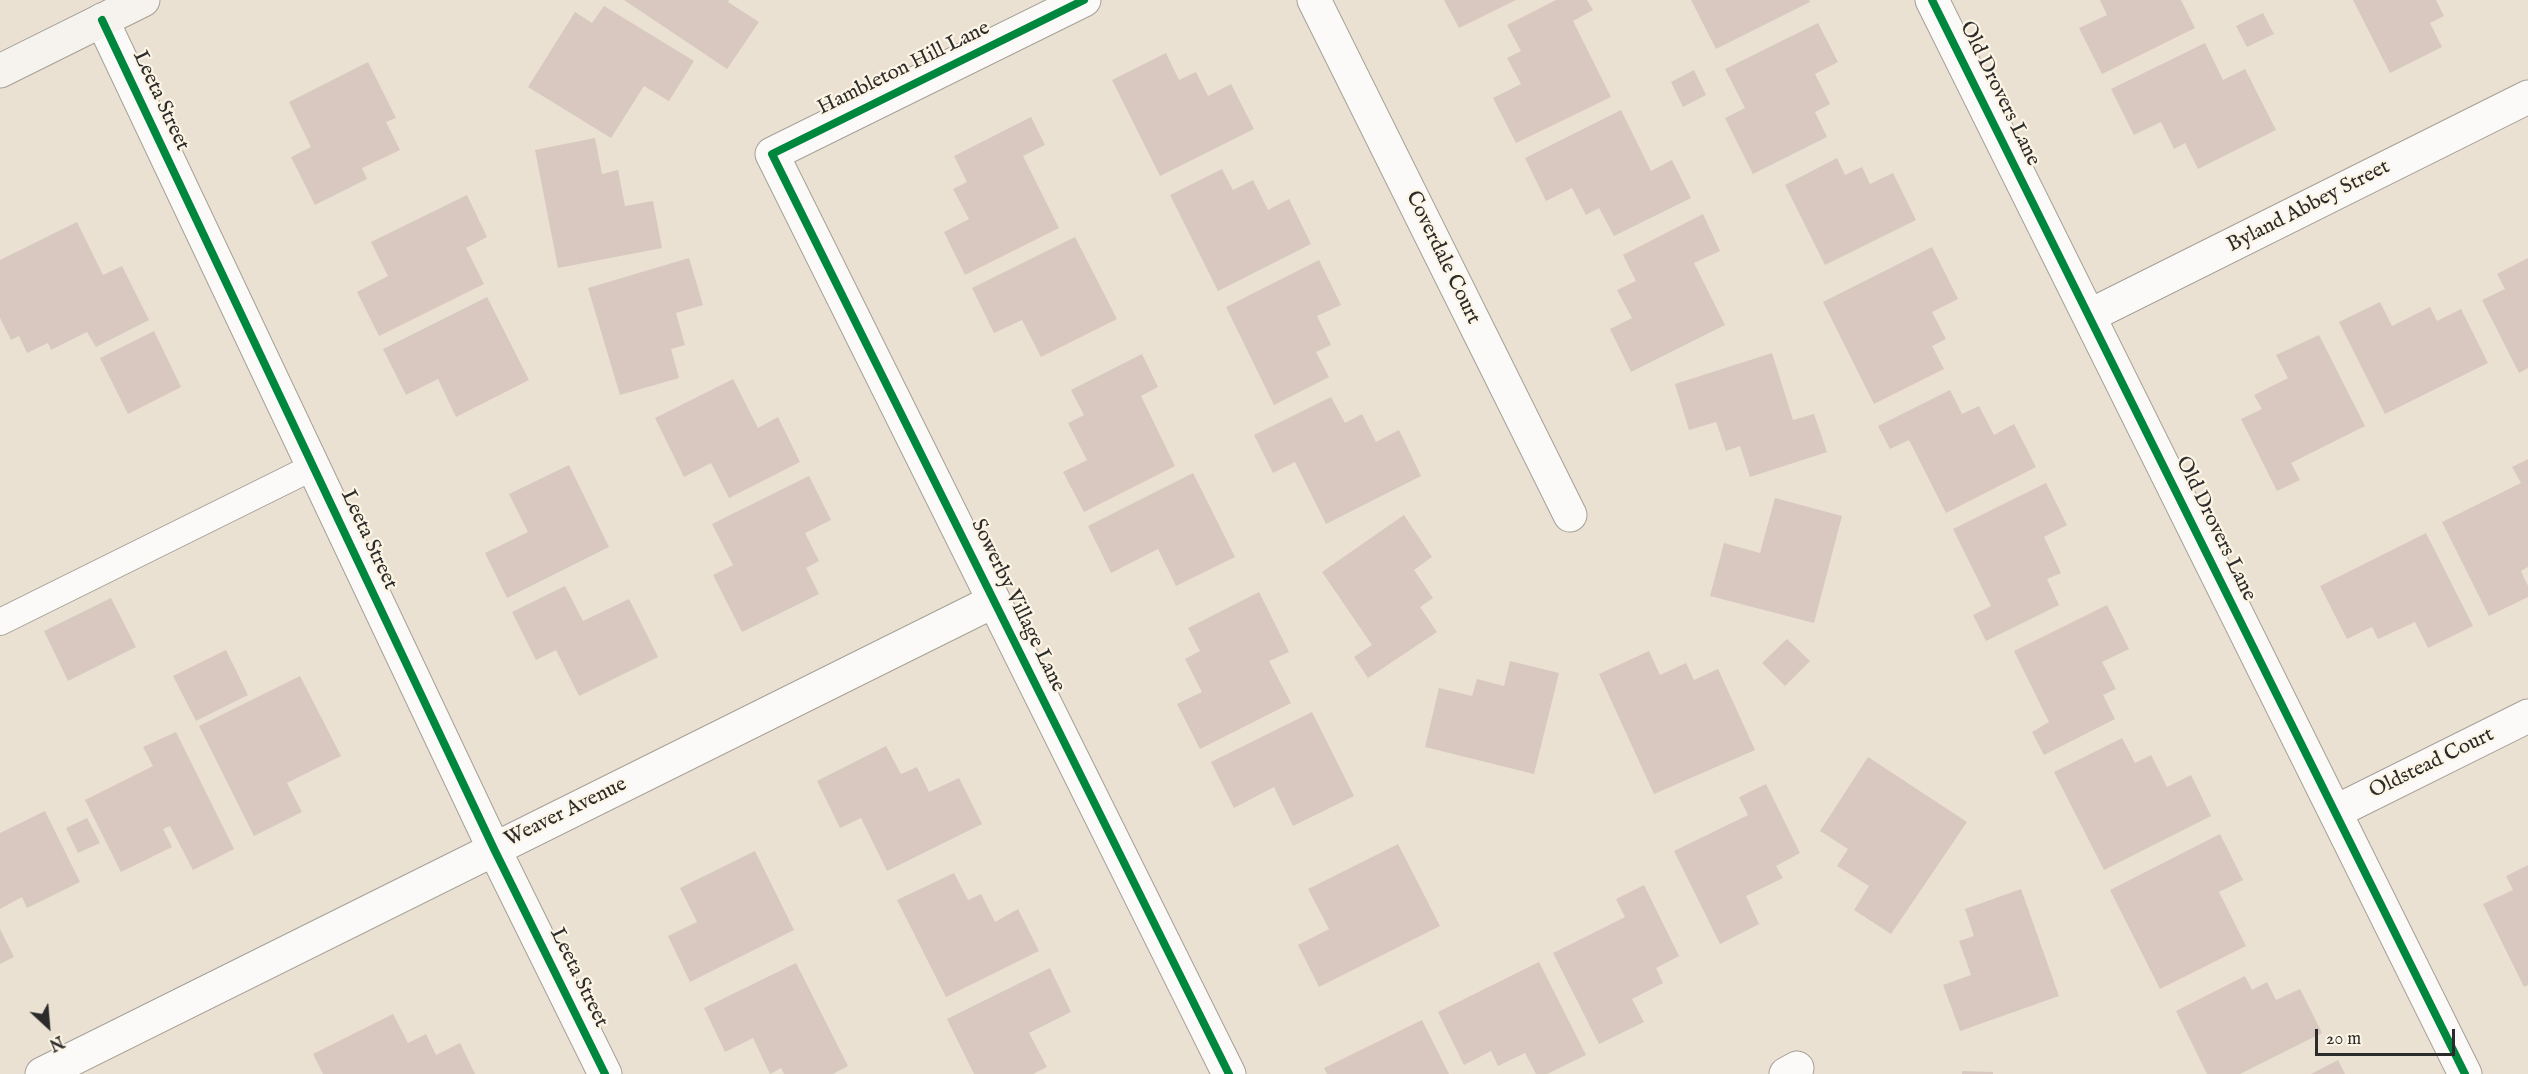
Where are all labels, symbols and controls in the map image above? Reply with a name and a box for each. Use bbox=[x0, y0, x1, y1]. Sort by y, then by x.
street label: Hambleton Hill Lane bbox=[814, 16, 994, 122]
street label: Old Drovers Lane bbox=[1953, 18, 2045, 170]
street label: Leeta Street bbox=[126, 47, 194, 155]
street label: Byland Abbey Street bbox=[2223, 155, 2395, 259]
street label: Coverdale Court bbox=[1399, 187, 1485, 329]
street label: Old Drovers Lane bbox=[2169, 453, 2261, 605]
street label: Leeta Street bbox=[334, 486, 402, 594]
street label: Sowerby Village Lane bbox=[964, 515, 1070, 697]
street label: Oldstead Court bbox=[2366, 723, 2498, 805]
street label: Weaver Avenue bbox=[501, 773, 631, 853]
street label: Leeta Street bbox=[543, 924, 613, 1032]
north arrow bbox=[18, 996, 78, 1056]
scale bar bbox=[2318, 1017, 2458, 1055]
text: 20 m bbox=[2326, 1028, 2361, 1051]
text: N bbox=[45, 1030, 66, 1054]

